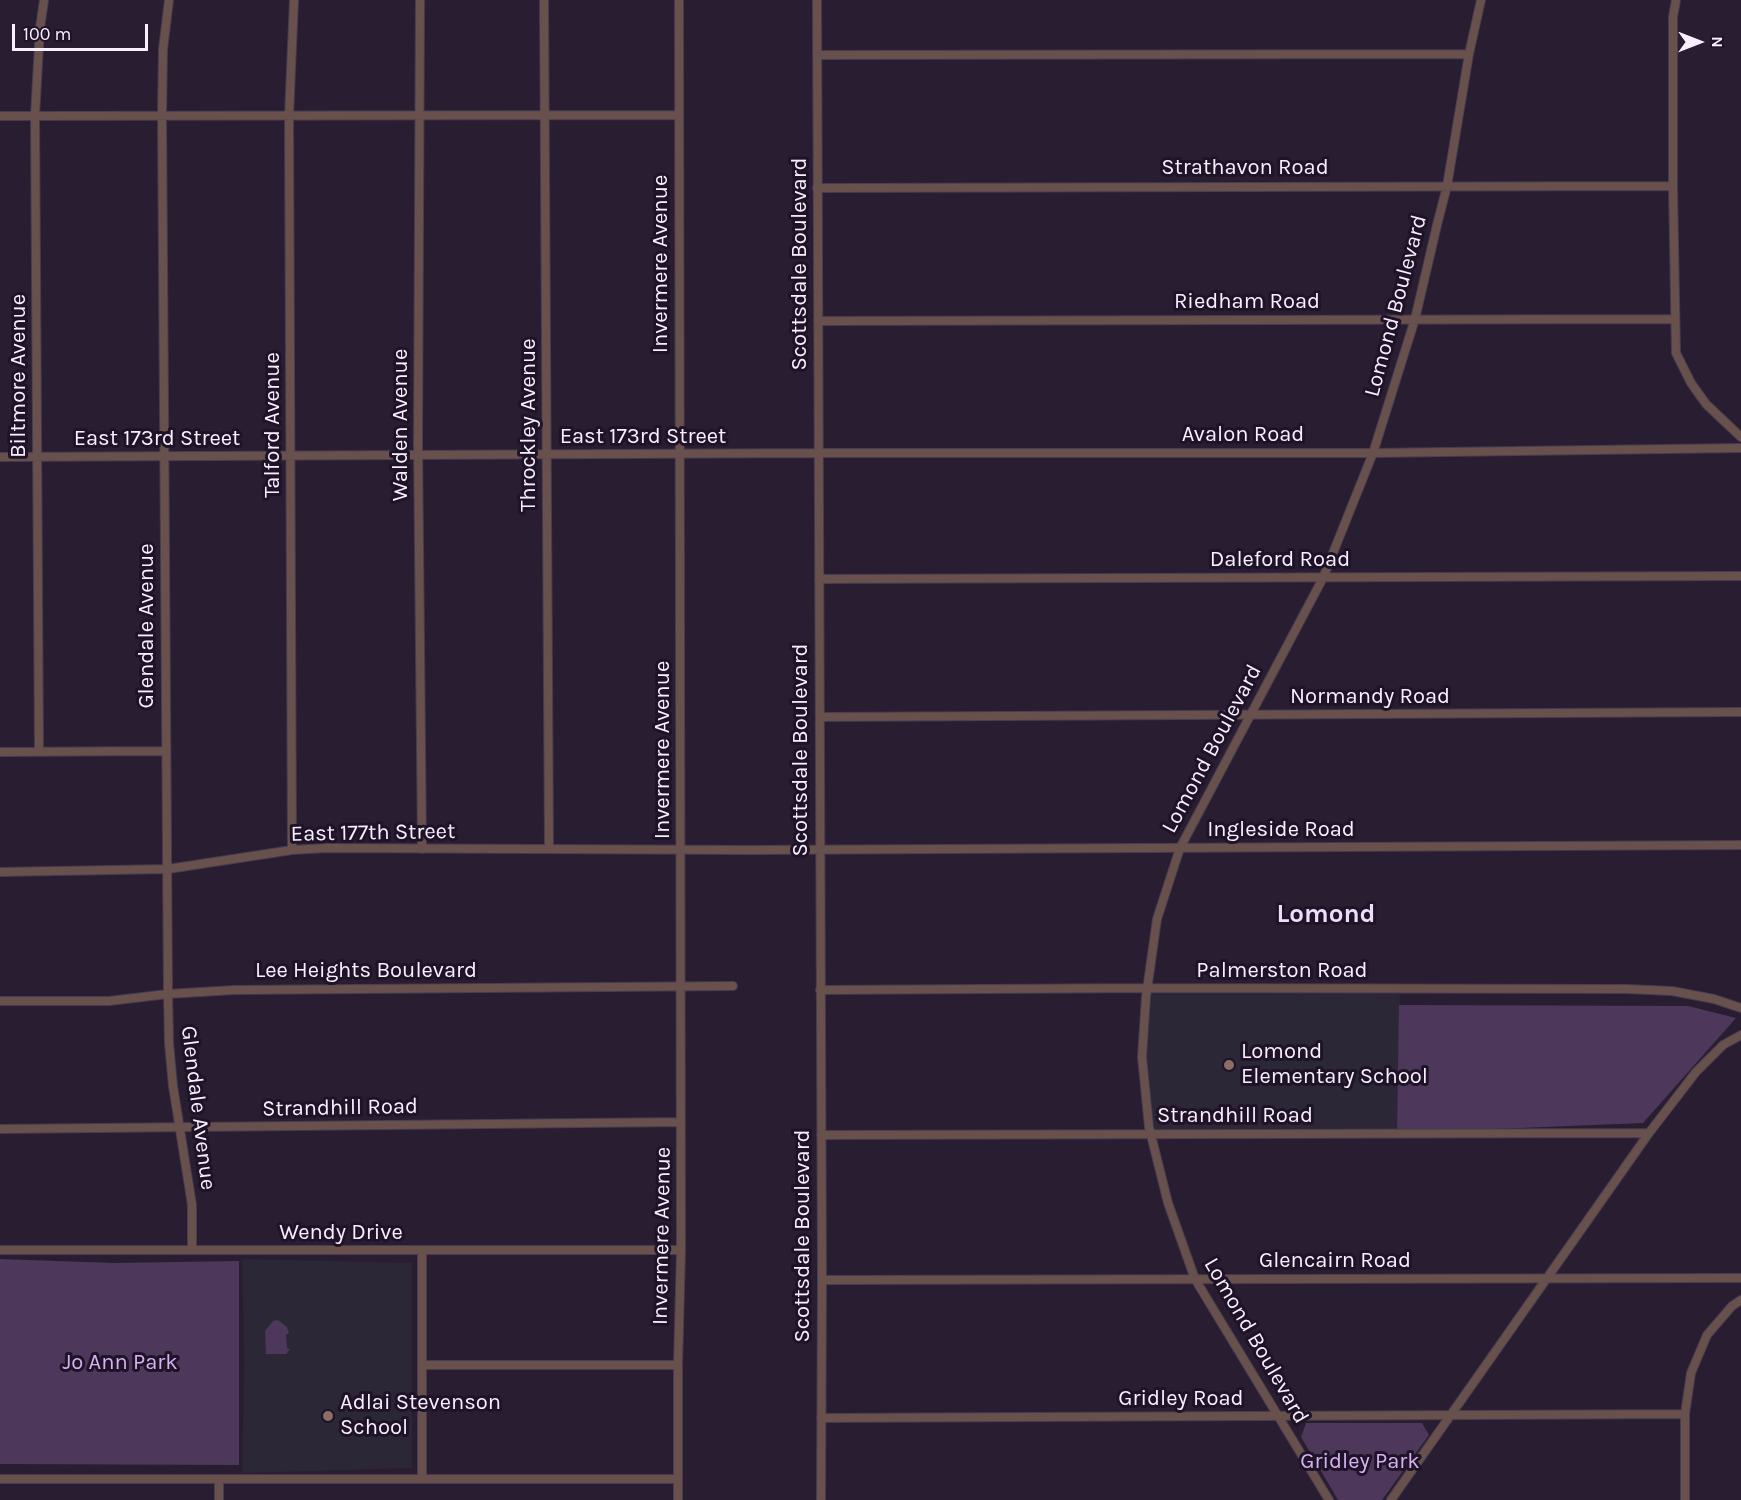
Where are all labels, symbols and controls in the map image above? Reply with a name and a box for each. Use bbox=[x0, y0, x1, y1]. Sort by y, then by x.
scale bar bbox=[15, 12, 152, 50]
north arrow bbox=[1669, 12, 1729, 72]
text: 100 m bbox=[23, 23, 71, 45]
text: N bbox=[1708, 36, 1727, 48]
street label: Strathavon Road bbox=[1161, 155, 1329, 181]
street label: Scottsdale Boulevard bbox=[787, 157, 813, 371]
street label: Invermere Avenue bbox=[648, 175, 674, 353]
street label: Lomond Boulevard bbox=[1359, 212, 1433, 400]
street label: Riedham Road bbox=[1174, 289, 1320, 315]
street label: Biltmore Avenue bbox=[6, 294, 32, 458]
street label: Throckley Avenue bbox=[516, 338, 542, 512]
street label: Walden Avenue bbox=[388, 349, 414, 501]
street label: Talford Avenue bbox=[260, 352, 286, 498]
street label: Avalon Road bbox=[1182, 422, 1304, 448]
street label: East 173rd Street bbox=[560, 424, 726, 450]
street label: East 173rd Street bbox=[74, 426, 240, 452]
street label: Glendale Avenue bbox=[134, 543, 160, 709]
street label: Daleford Road bbox=[1210, 547, 1350, 573]
street label: Scottsdale Boulevard bbox=[788, 643, 814, 857]
street label: Lomond Boulevard bbox=[1156, 660, 1268, 838]
street label: Invermere Avenue bbox=[650, 661, 676, 839]
street label: Normandy Road bbox=[1290, 684, 1450, 710]
street label: Ingleside Road bbox=[1207, 817, 1355, 843]
street label: East 177th Street bbox=[290, 818, 456, 848]
district label: Lomond bbox=[1276, 899, 1376, 931]
street label: Lee Heights Boulevard bbox=[255, 958, 477, 984]
street label: Palmerston Road bbox=[1196, 958, 1368, 984]
street label: Glendale Avenue bbox=[175, 1024, 221, 1192]
place label: Lomond Elementary School bbox=[1241, 1039, 1428, 1090]
marker: Lomond Elementary School bbox=[1222, 1058, 1236, 1072]
street label: Strandhill Road bbox=[262, 1093, 418, 1123]
street label: Strandhill Road bbox=[1157, 1103, 1313, 1129]
street label: Scottsdale Boulevard bbox=[790, 1129, 816, 1343]
street label: Invermere Avenue bbox=[647, 1147, 677, 1325]
street label: Wendy Drive bbox=[279, 1220, 403, 1246]
street label: Glencairn Road bbox=[1259, 1248, 1411, 1274]
street label: Lomond Boulevard bbox=[1198, 1253, 1314, 1429]
park label: Jo Ann Park bbox=[62, 1350, 178, 1376]
street label: Gridley Road bbox=[1118, 1386, 1244, 1412]
place label: Adlai Stevenson School bbox=[340, 1390, 501, 1442]
marker: Adlai Stevenson School bbox=[321, 1409, 335, 1423]
park label: Gridley Park bbox=[1300, 1449, 1420, 1475]

